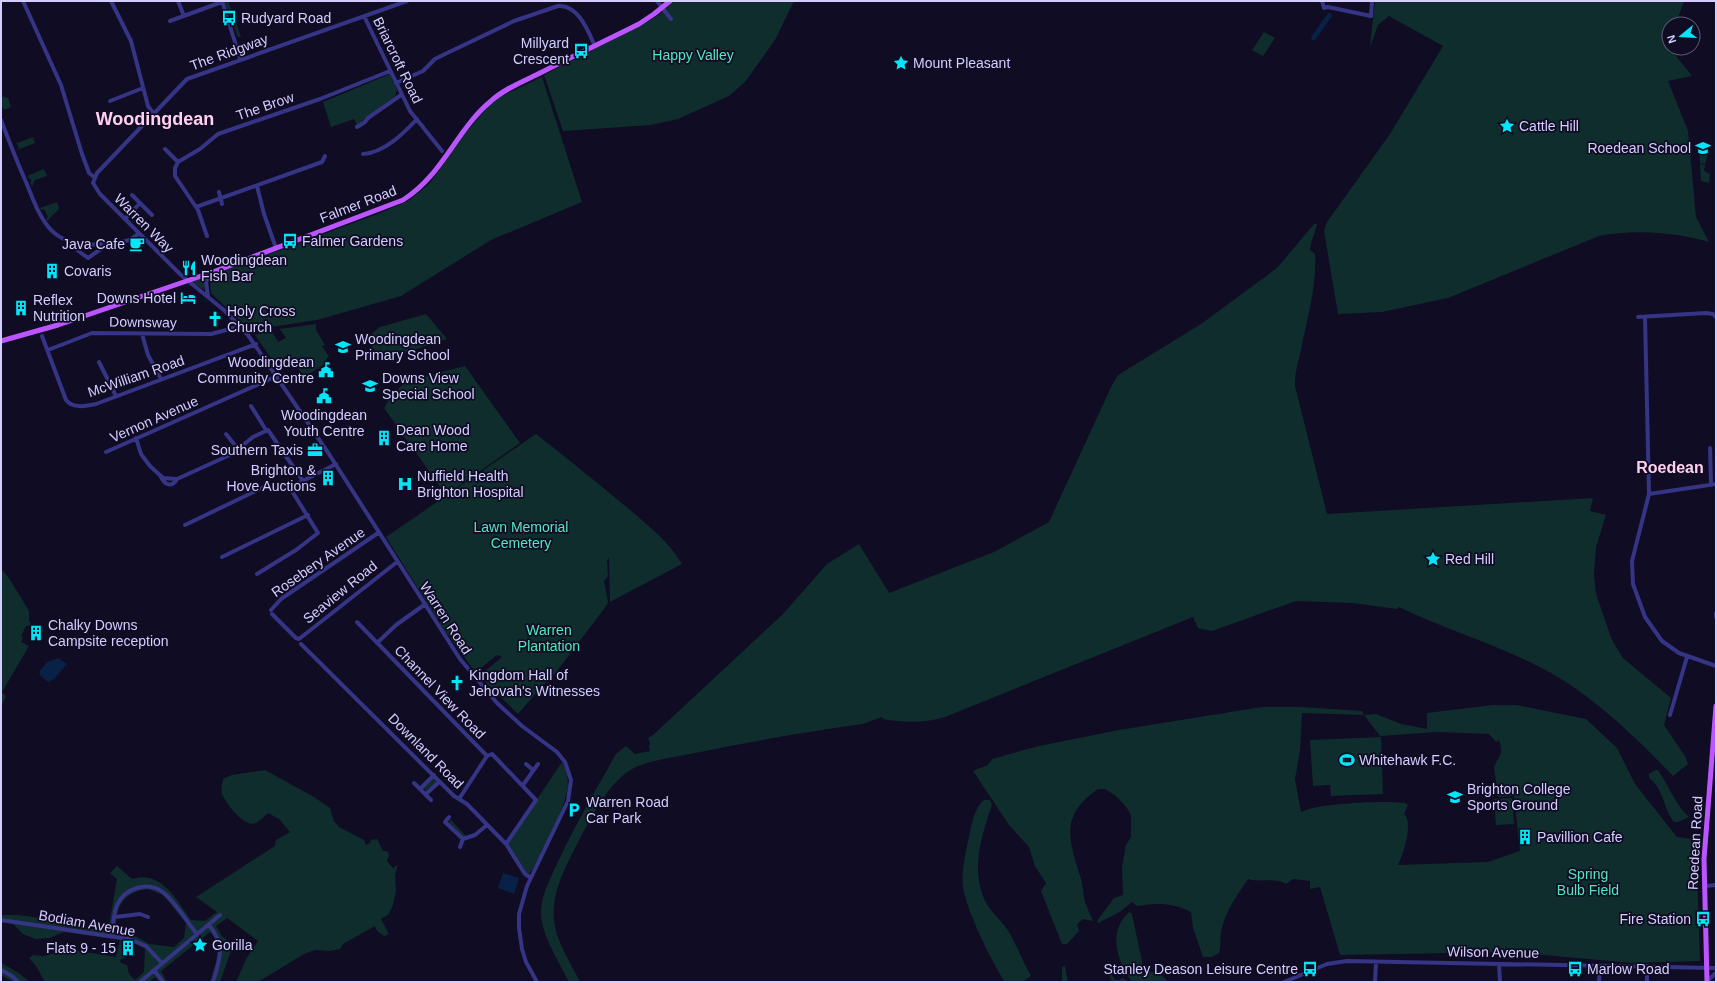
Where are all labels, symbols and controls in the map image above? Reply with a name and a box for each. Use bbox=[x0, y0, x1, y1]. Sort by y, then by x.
bus stop icon: Rudyard Road bbox=[220, 9, 238, 27]
place label: Rudyard Road bbox=[241, 10, 331, 26]
street label: Briarcroft Road bbox=[370, 14, 426, 106]
north arrow bbox=[1661, 16, 1701, 56]
street label: The Ridgway bbox=[188, 31, 270, 73]
text: N bbox=[1665, 33, 1678, 45]
place label: Millyard Crescent bbox=[513, 35, 569, 67]
bus stop icon: Millyard Crescent bbox=[572, 42, 590, 60]
park label: Happy Valley bbox=[652, 47, 734, 63]
place icon: Mount Pleasant bbox=[892, 54, 910, 72]
place label: Mount Pleasant bbox=[913, 55, 1010, 71]
street label: The Brow bbox=[234, 88, 297, 123]
district label: Woodingdean bbox=[96, 109, 214, 129]
place icon: Cattle Hill bbox=[1498, 117, 1516, 135]
place label: Cattle Hill bbox=[1519, 118, 1579, 134]
school or university icon: Roedean School bbox=[1694, 139, 1712, 157]
place label: Roedean School bbox=[1587, 140, 1691, 156]
street label: Falmer Road bbox=[317, 182, 399, 226]
street label: Warren Way bbox=[111, 190, 177, 256]
bus stop icon: Falmer Gardens bbox=[281, 232, 299, 250]
place label: Falmer Gardens bbox=[302, 233, 403, 249]
cafe icon: Java Cafe bbox=[128, 235, 146, 253]
place label: Java Cafe bbox=[62, 236, 125, 252]
place label: Woodingdean Fish Bar bbox=[201, 252, 287, 284]
restaurant icon: Woodingdean Fish Bar bbox=[180, 259, 198, 277]
building icon: Covaris bbox=[43, 262, 61, 280]
place label: Covaris bbox=[64, 263, 111, 279]
hotel icon: Downs Hotel bbox=[179, 289, 197, 307]
place label: Downs Hotel bbox=[97, 290, 176, 306]
place label: Reflex Nutrition bbox=[33, 292, 85, 324]
building icon: Reflex Nutrition bbox=[12, 299, 30, 317]
place label: Holy Cross Church bbox=[227, 303, 295, 335]
church icon: Holy Cross Church bbox=[206, 310, 224, 328]
street label: Downsway bbox=[109, 313, 177, 331]
place label: Woodingdean Primary School bbox=[355, 331, 450, 363]
school or university icon: Woodingdean Primary School bbox=[334, 338, 352, 356]
street label: McWilliam Road bbox=[86, 352, 186, 400]
place label: Woodingdean Community Centre bbox=[197, 354, 314, 386]
public building icon: Woodingdean Community Centre bbox=[317, 361, 335, 379]
place label: Downs View Special School bbox=[382, 370, 475, 402]
school or university icon: Downs View Special School bbox=[361, 377, 379, 395]
public building icon: Woodingdean Youth Centre bbox=[315, 387, 333, 405]
street label: Vernon Avenue bbox=[107, 392, 201, 446]
place label: Woodingdean Youth Centre bbox=[281, 407, 367, 439]
place label: Dean Wood Care Home bbox=[396, 422, 470, 454]
building icon: Dean Wood Care Home bbox=[375, 429, 393, 447]
office icon: Southern Taxis bbox=[306, 441, 324, 459]
place label: Southern Taxis bbox=[211, 442, 303, 458]
district label: Roedean bbox=[1636, 459, 1704, 476]
place label: Brighton & Hove Auctions bbox=[227, 462, 317, 494]
place label: Nuffield Health Brighton Hospital bbox=[417, 468, 524, 500]
building icon: Brighton & Hove Auctions bbox=[319, 469, 337, 487]
hospital icon: Nuffield Health Brighton Hospital bbox=[396, 475, 414, 493]
park label: Lawn Memorial Cemetery bbox=[474, 519, 568, 551]
street label: Rosebery Avenue bbox=[268, 524, 368, 600]
place icon: Red Hill bbox=[1424, 550, 1442, 568]
place label: Red Hill bbox=[1445, 551, 1494, 567]
street label: Seaview Road bbox=[300, 557, 380, 627]
street label: Warren Road bbox=[417, 579, 475, 657]
place label: Chalky Downs Campsite reception bbox=[48, 617, 169, 649]
park label: Warren Plantation bbox=[518, 622, 580, 654]
building icon: Chalky Downs Campsite reception bbox=[27, 624, 45, 642]
street label: Channel View Road bbox=[391, 642, 489, 742]
place label: Kingdom Hall of Jehovah's Witnesses bbox=[469, 667, 600, 699]
church icon: Kingdom Hall of Jehovah's Witnesses bbox=[448, 674, 466, 692]
street label: Downland Road bbox=[385, 710, 467, 792]
sports icon: Whitehawk F.C. bbox=[1338, 751, 1356, 769]
place label: Whitehawk F.C. bbox=[1359, 752, 1456, 768]
place label: Brighton College Sports Ground bbox=[1467, 781, 1571, 813]
school or university icon: Brighton College Sports Ground bbox=[1446, 788, 1464, 806]
place label: Warren Road Car Park bbox=[586, 794, 669, 826]
street label: Roedean Road bbox=[1685, 796, 1705, 890]
parking icon: Warren Road Car Park bbox=[565, 801, 583, 819]
building icon: Pavillion Cafe bbox=[1516, 828, 1534, 846]
place label: Pavillion Cafe bbox=[1537, 829, 1623, 845]
park label: Spring Bulb Field bbox=[1557, 866, 1619, 898]
street label: Bodiam Avenue bbox=[37, 907, 137, 939]
bus stop icon: Fire Station bbox=[1694, 910, 1712, 928]
place label: Fire Station bbox=[1619, 911, 1691, 927]
place icon: Gorilla bbox=[191, 936, 209, 954]
place label: Gorilla bbox=[212, 937, 253, 953]
building icon: Flats 9 - 15 bbox=[119, 939, 137, 957]
place label: Flats 9 - 15 bbox=[46, 940, 116, 956]
street label: Wilson Avenue bbox=[1447, 943, 1540, 961]
bus stop icon: Stanley Deason Leisure Centre bbox=[1301, 960, 1319, 978]
bus stop icon: Marlow Road bbox=[1566, 960, 1584, 978]
place label: Stanley Deason Leisure Centre bbox=[1103, 961, 1298, 977]
place label: Marlow Road bbox=[1587, 961, 1669, 977]

